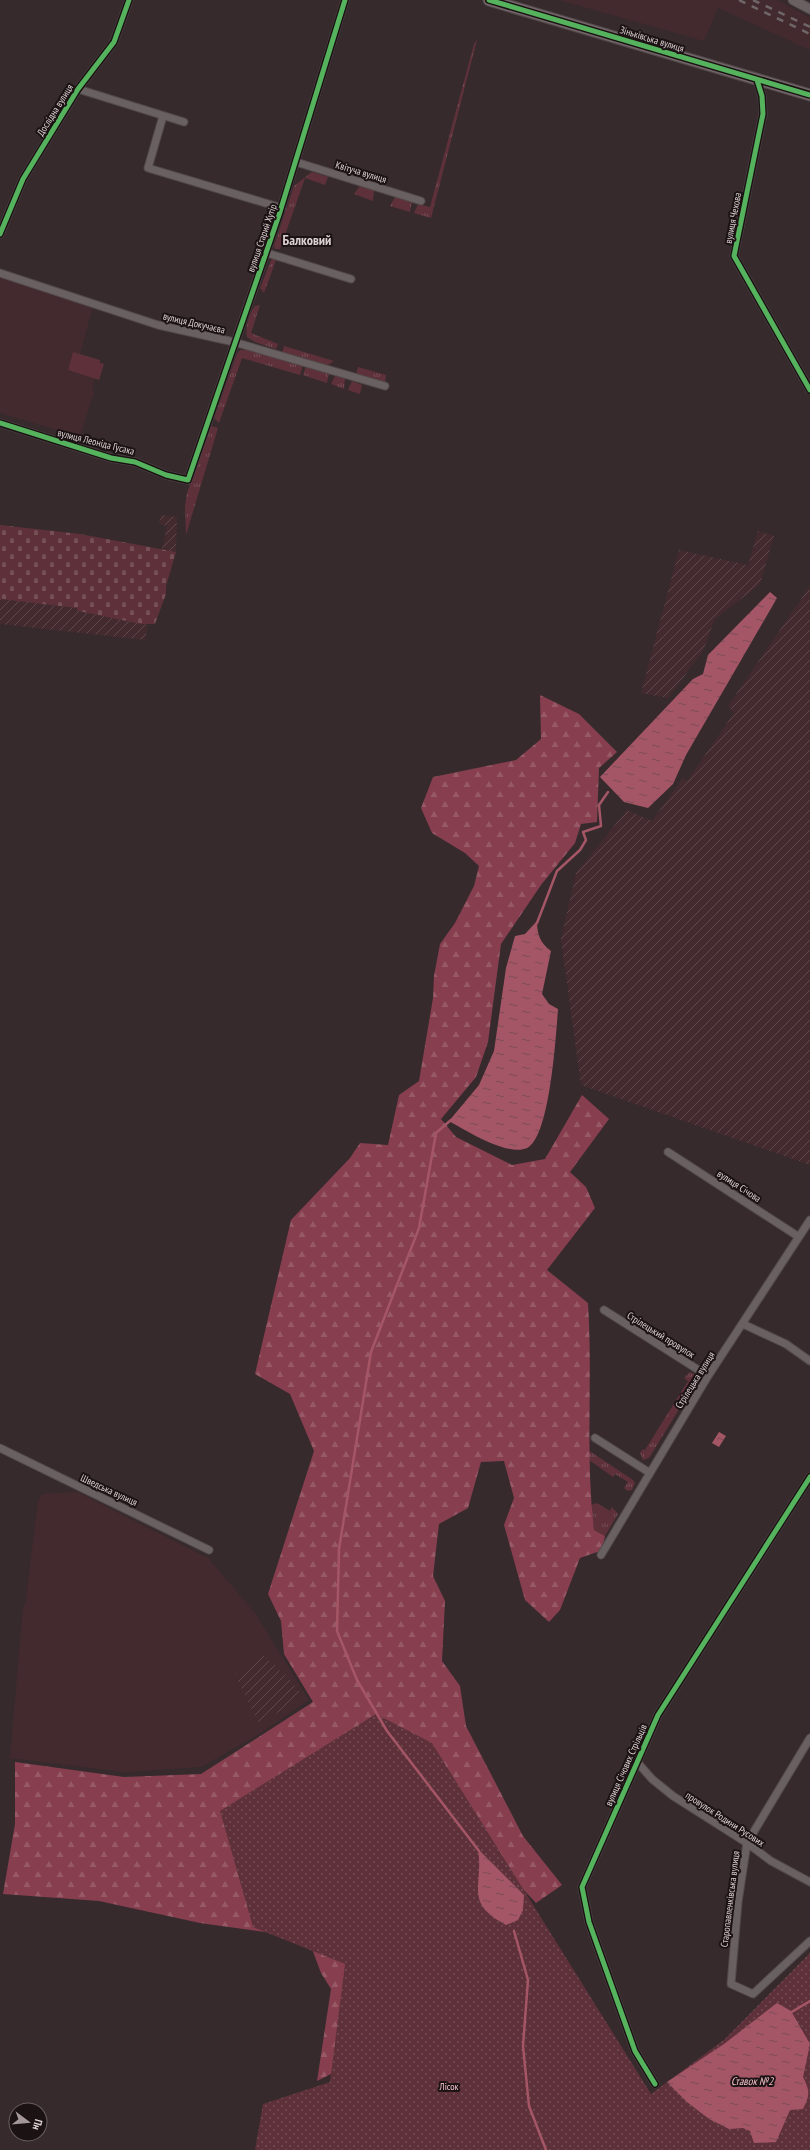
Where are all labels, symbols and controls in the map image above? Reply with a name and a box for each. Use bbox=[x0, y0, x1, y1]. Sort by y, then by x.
street label: Зіньківська вулиця bbox=[618, 23, 686, 55]
street label: Дослідна вулиця bbox=[34, 82, 76, 138]
street label: Квітуча вулиця bbox=[334, 158, 388, 186]
street label: вулиця Чехова bbox=[722, 191, 744, 245]
street label: вулиця Старий Хутір bbox=[244, 202, 280, 274]
district label: Балковий bbox=[283, 231, 331, 249]
street label: вулиця Докучаєва bbox=[162, 310, 226, 336]
street label: вулиця Леоніда Гусака bbox=[56, 426, 136, 458]
street label: вулиця Січова bbox=[715, 1167, 763, 1205]
street label: Стрілецький провулок bbox=[625, 1309, 698, 1361]
street label: Стрілецька вулиця bbox=[672, 1349, 718, 1411]
street label: Шведська вулиця bbox=[79, 1471, 140, 1509]
street label: вулиця Січових Стрільців bbox=[602, 1722, 650, 1808]
street label: провулок Родини Русових bbox=[683, 1789, 767, 1849]
street label: Старопавленківська вулиця bbox=[718, 1850, 742, 1948]
water label: Ставок №2 bbox=[731, 2074, 774, 2088]
park label: Лісок bbox=[439, 2080, 459, 2093]
north arrow bbox=[8, 2102, 48, 2142]
text: Пн bbox=[29, 2118, 46, 2132]

